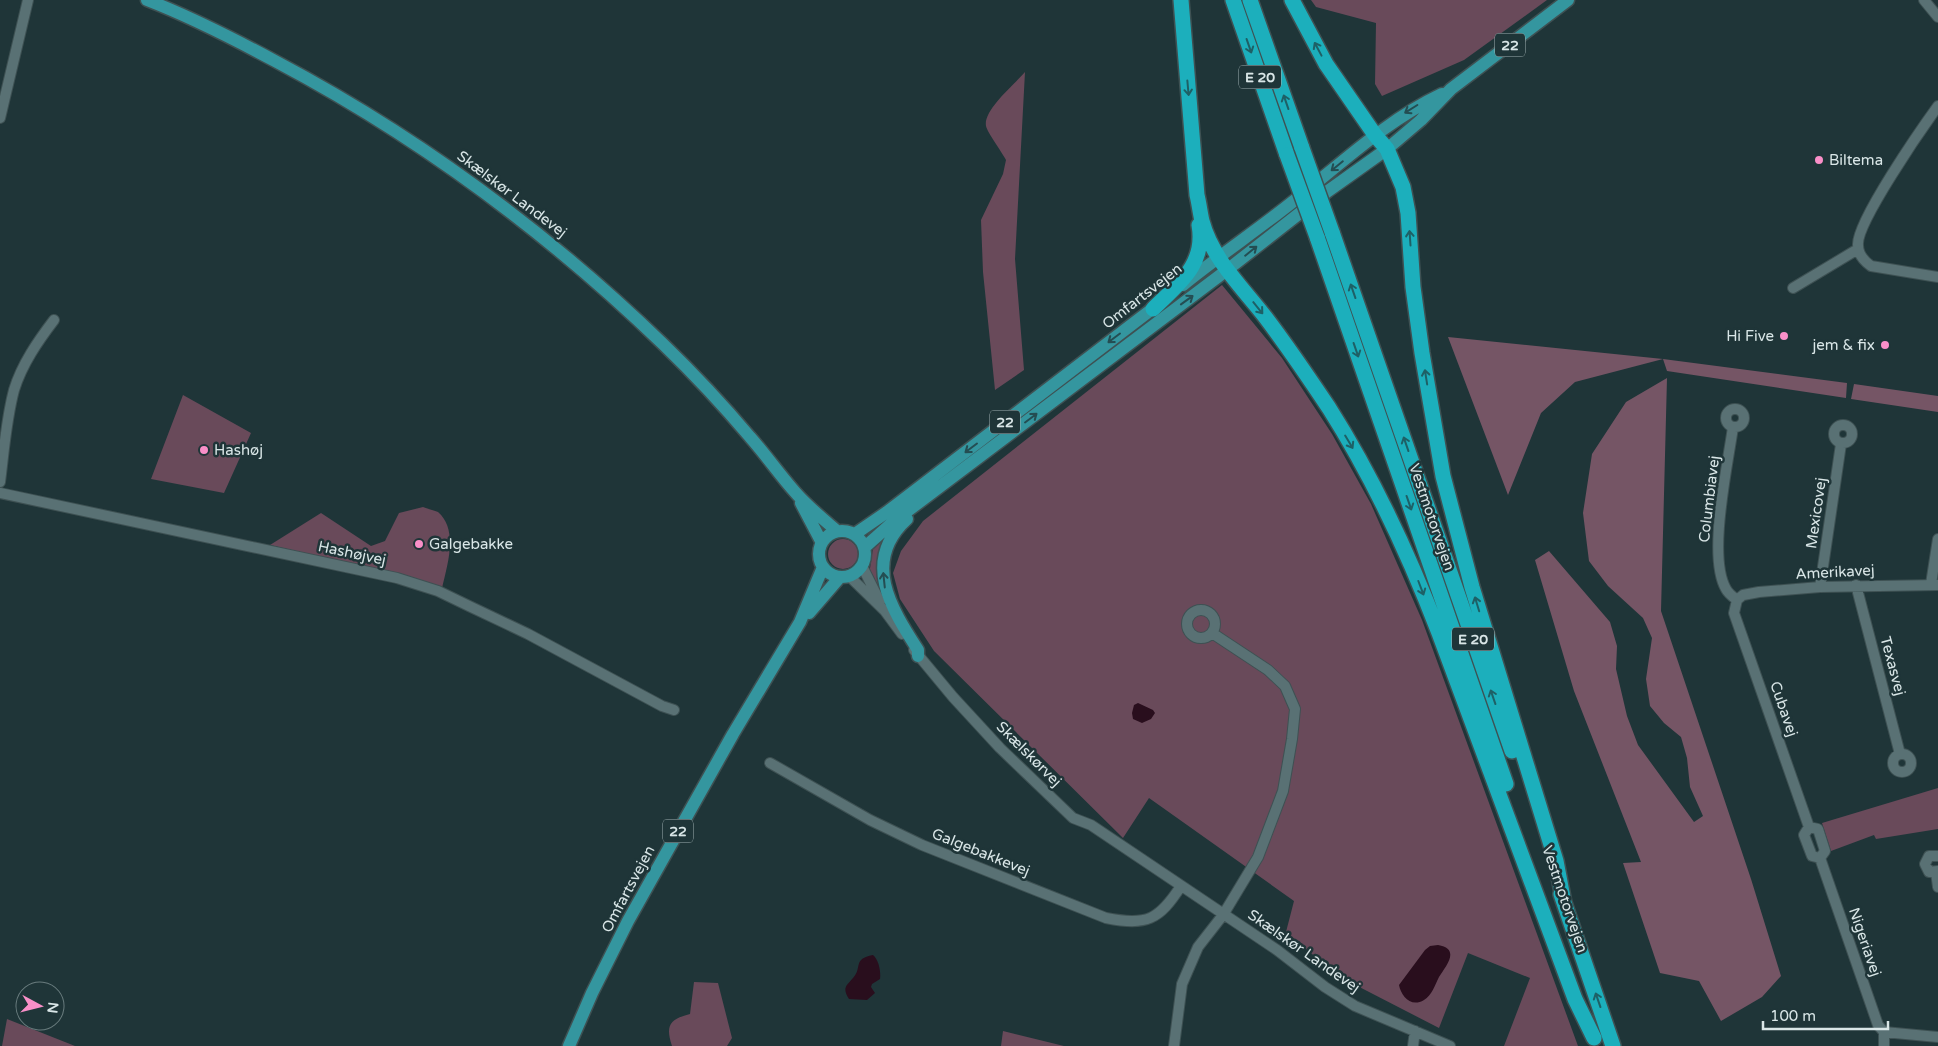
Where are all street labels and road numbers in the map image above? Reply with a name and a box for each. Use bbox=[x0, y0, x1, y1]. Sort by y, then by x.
road number: 22 bbox=[1495, 34, 1525, 56]
road number: E 20 bbox=[1239, 66, 1281, 88]
street label: Skælskør Landevej bbox=[454, 147, 570, 241]
street label: Omfartsvejen bbox=[1099, 259, 1185, 333]
road number: 22 bbox=[990, 411, 1020, 434]
street label: Columbiavej bbox=[1695, 454, 1723, 544]
street label: Vestmotorvejen bbox=[1405, 461, 1459, 573]
street label: Mexicovej bbox=[1802, 476, 1830, 550]
street label: Hashøjvej bbox=[316, 537, 388, 569]
street label: Amerikavej bbox=[1795, 561, 1875, 583]
road number: E 20 bbox=[1452, 628, 1494, 650]
street label: Texasvej bbox=[1876, 634, 1910, 698]
street label: Cubavej bbox=[1766, 679, 1802, 739]
street label: Skælskørvej bbox=[993, 718, 1065, 790]
road number: 22 bbox=[663, 819, 693, 842]
street label: Galgebakkevej bbox=[929, 824, 1033, 880]
street label: Omfartsvejen bbox=[598, 842, 658, 936]
street label: Vestmotorvejen bbox=[1538, 843, 1592, 955]
street label: Nigeriavej bbox=[1845, 905, 1885, 979]
street label: Skælskør Landevej bbox=[1244, 906, 1364, 996]

